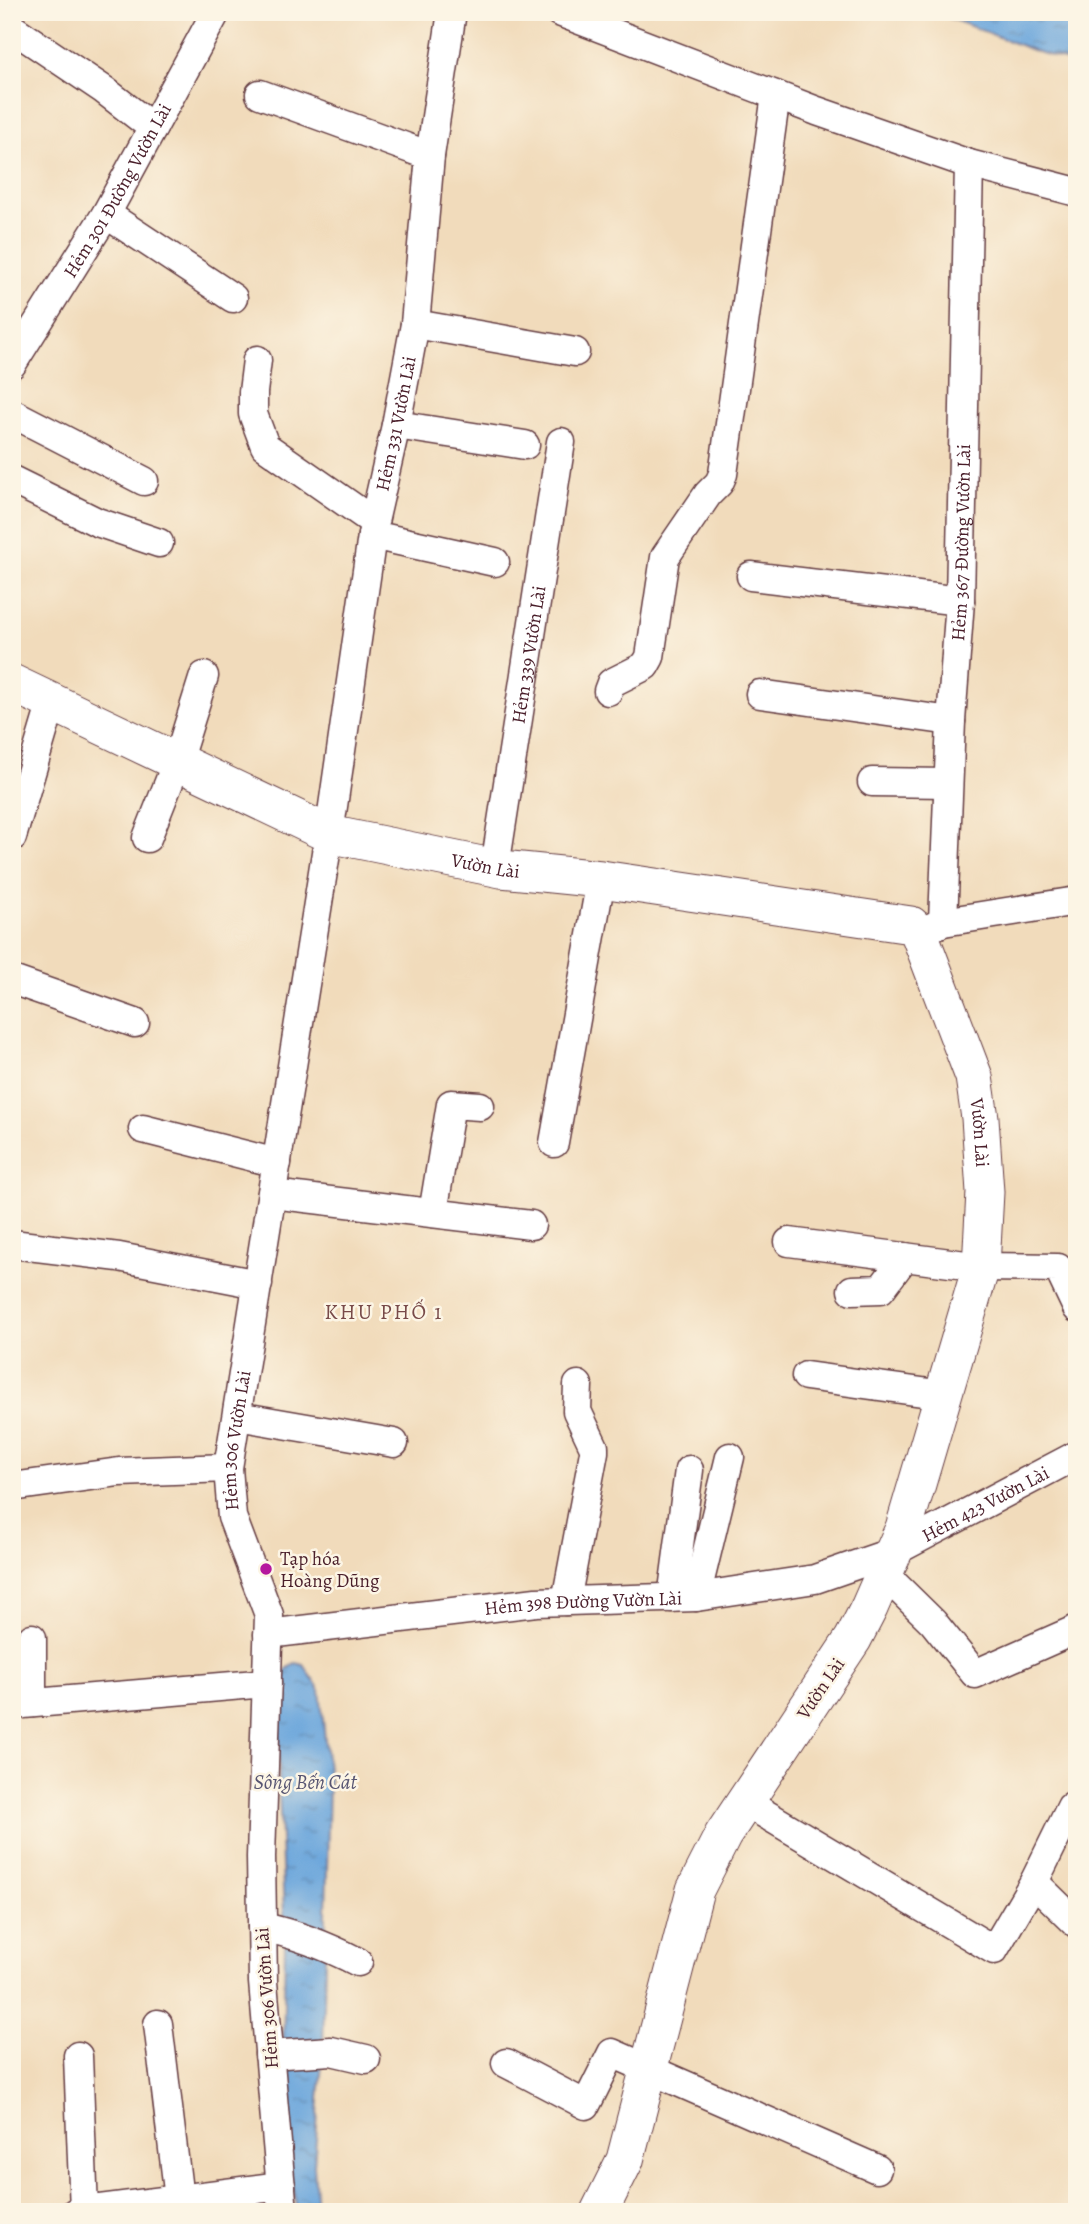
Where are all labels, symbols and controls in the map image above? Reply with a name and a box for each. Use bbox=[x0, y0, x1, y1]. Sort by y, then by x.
street label: Hẻm 301 Đường Vườn Lài bbox=[57, 99, 178, 283]
street label: Hẻm 331 Vườn Lài bbox=[369, 354, 423, 494]
street label: Hẻm 367 Đường Vườn Lài bbox=[945, 444, 977, 642]
street label: Hẻm 339 Vườn Lài bbox=[505, 584, 553, 726]
street label: Vườn Lài bbox=[448, 847, 521, 885]
street label: Vườn Lài bbox=[963, 1095, 995, 1168]
district label: KHU PHỐ 1 bbox=[325, 1298, 443, 1326]
street label: Hẻm 306 Vườn Lài bbox=[216, 1368, 257, 1512]
street label: Hẻm 423 Vườn Lài bbox=[917, 1460, 1054, 1549]
place label: Tạp hóa Hoàng Dũng bbox=[280, 1546, 380, 1594]
marker: Tạp hóa Hoàng Dũng bbox=[258, 1561, 274, 1577]
street label: Hẻm 398 Đường Vườn Lài bbox=[483, 1585, 683, 1622]
street label: Vườn Lài bbox=[790, 1653, 851, 1725]
water label: Sông Bến Cát bbox=[253, 1768, 358, 1796]
street label: Hẻm 306 Vườn Lài bbox=[249, 1926, 285, 2070]

